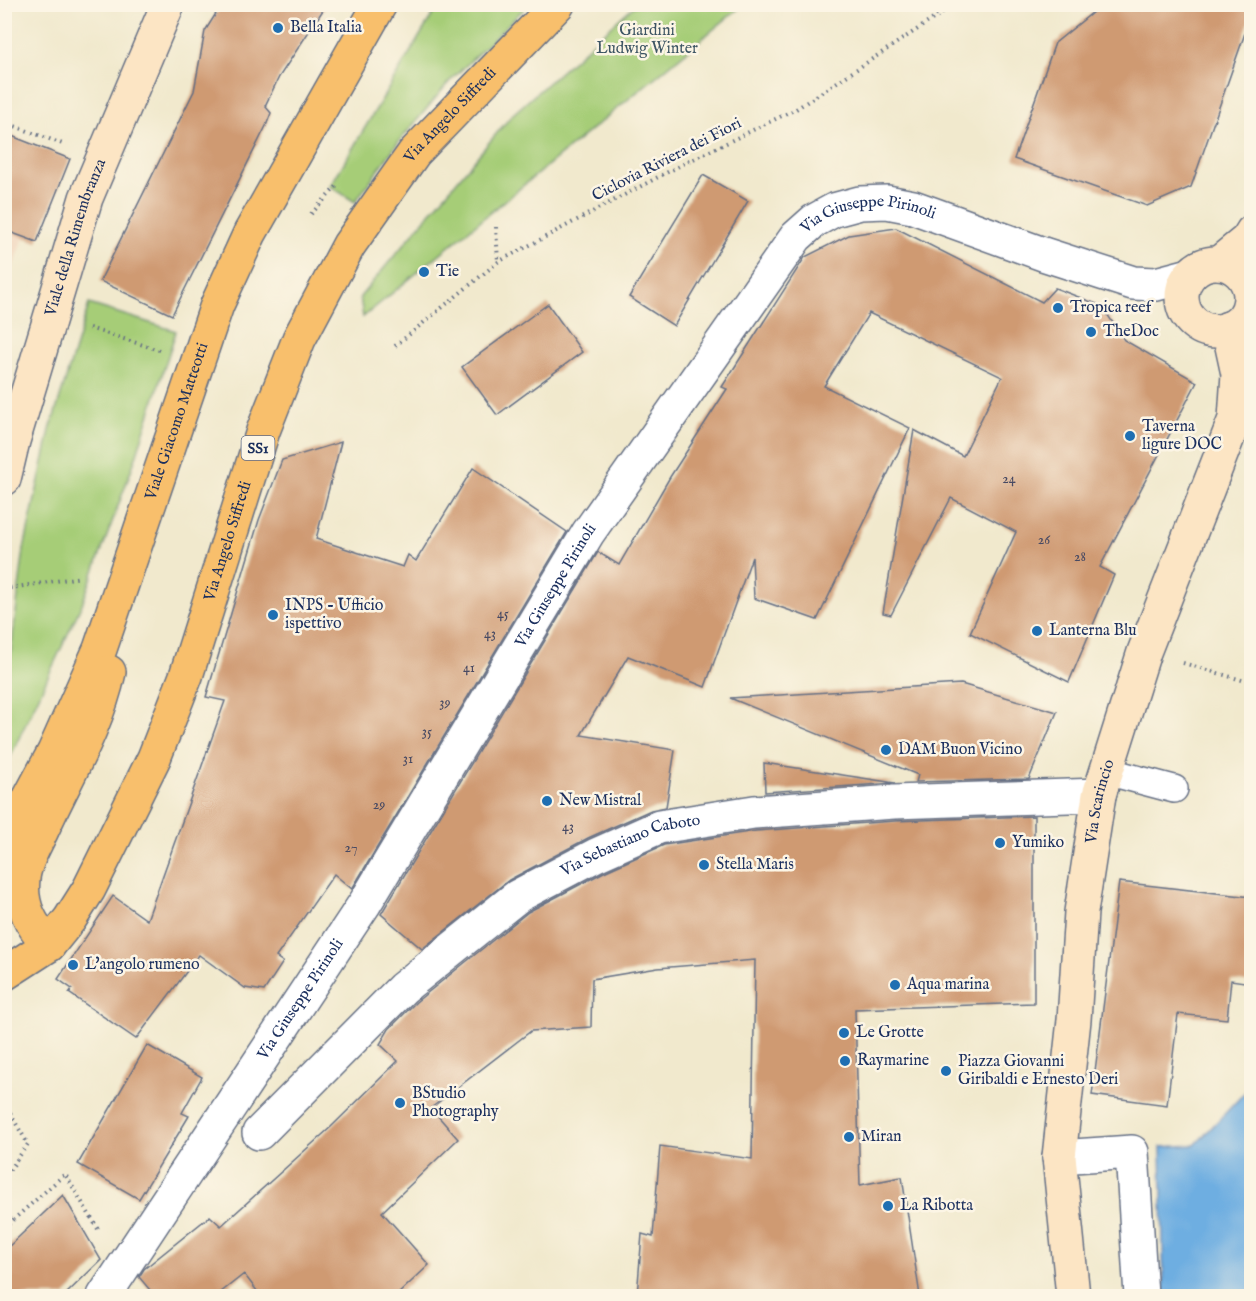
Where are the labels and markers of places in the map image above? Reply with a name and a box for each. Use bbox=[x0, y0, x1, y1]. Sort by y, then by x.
place label: Bella Italia bbox=[290, 18, 362, 38]
marker: Bella Italia bbox=[271, 21, 285, 35]
place label: Tie bbox=[436, 262, 459, 282]
marker: Tie bbox=[417, 265, 431, 279]
place label: Tropica reef bbox=[1070, 298, 1155, 318]
marker: Tropica reef bbox=[1051, 301, 1065, 315]
place label: TheDoc bbox=[1103, 322, 1159, 342]
marker: TheDoc bbox=[1084, 325, 1098, 339]
place label: Taverna ligure DOC bbox=[1142, 417, 1222, 455]
marker: Taverna ligure DOC bbox=[1123, 429, 1137, 443]
place label: INPS - Ufficio ispettivo bbox=[285, 596, 384, 634]
marker: INPS - Ufficio ispettivo bbox=[266, 608, 280, 622]
place label: Lanterna Blu bbox=[1049, 621, 1137, 641]
marker: Lanterna Blu bbox=[1030, 624, 1044, 638]
place label: DAM Buon Vicino bbox=[898, 740, 1023, 760]
marker: DAM Buon Vicino bbox=[879, 743, 893, 757]
place label: New Mistral bbox=[559, 791, 642, 811]
marker: New Mistral bbox=[540, 794, 554, 808]
place label: Yumiko bbox=[1012, 833, 1065, 853]
marker: Yumiko bbox=[993, 836, 1007, 850]
place label: Stella Maris bbox=[716, 855, 794, 875]
marker: Stella Maris bbox=[697, 858, 711, 872]
place label: L'angolo rumeno bbox=[85, 955, 200, 975]
marker: L'angolo rumeno bbox=[66, 958, 80, 972]
place label: Aqua marina bbox=[906, 975, 989, 995]
marker: Aqua marina bbox=[888, 978, 902, 992]
place label: Le Grotte bbox=[856, 1023, 924, 1043]
marker: Le Grotte bbox=[837, 1026, 851, 1040]
place label: Raymarine bbox=[857, 1051, 929, 1071]
place label: Piazza Giovanni Giribaldi e Ernesto Deri bbox=[958, 1052, 1118, 1090]
marker: Raymarine bbox=[838, 1054, 852, 1068]
marker: Piazza Giovanni Giribaldi e Ernesto Deri bbox=[939, 1064, 953, 1078]
place label: BStudio Photography bbox=[412, 1084, 499, 1122]
marker: BStudio Photography bbox=[393, 1096, 407, 1110]
place label: Miran bbox=[861, 1127, 902, 1147]
marker: Miran bbox=[842, 1130, 856, 1144]
place label: La Ribotta bbox=[900, 1196, 973, 1216]
marker: La Ribotta bbox=[881, 1199, 895, 1213]

